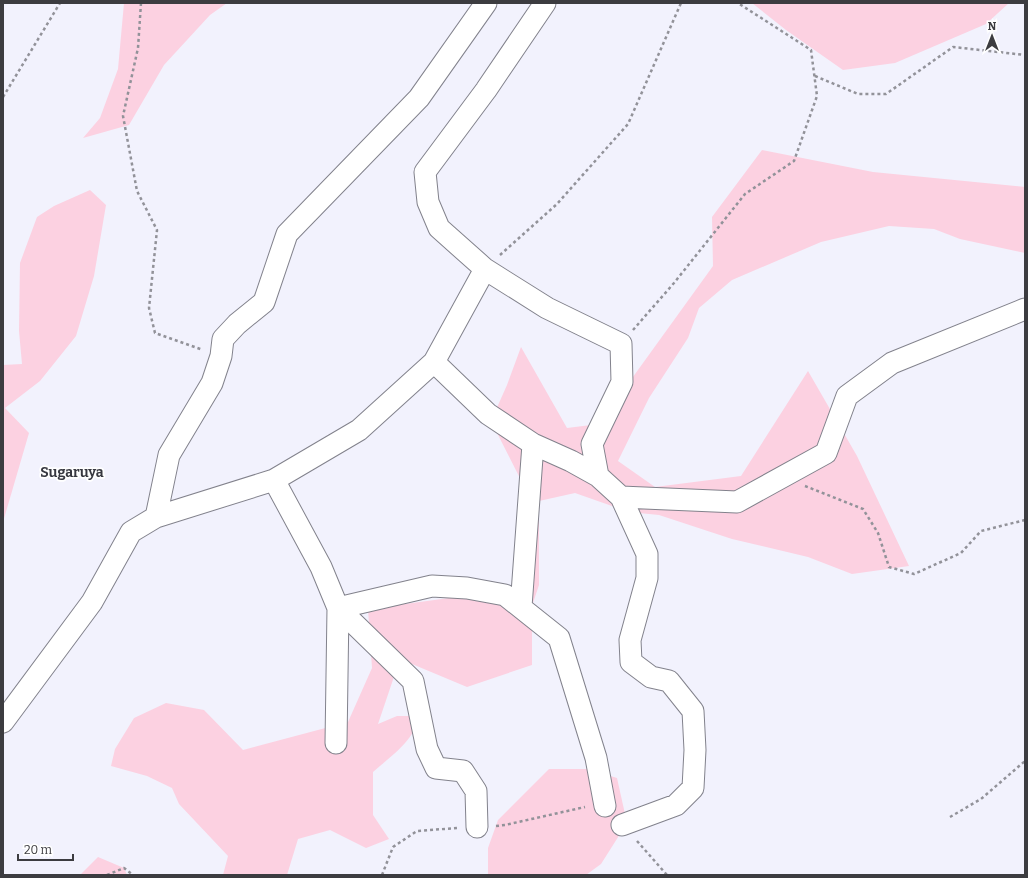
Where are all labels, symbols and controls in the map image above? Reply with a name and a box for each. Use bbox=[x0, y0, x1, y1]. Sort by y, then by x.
north arrow bbox=[972, 16, 1012, 56]
text: N bbox=[988, 20, 997, 33]
district label: Sugaruya bbox=[40, 464, 104, 481]
scale bar bbox=[18, 836, 73, 862]
text: 20 m bbox=[24, 843, 53, 857]

